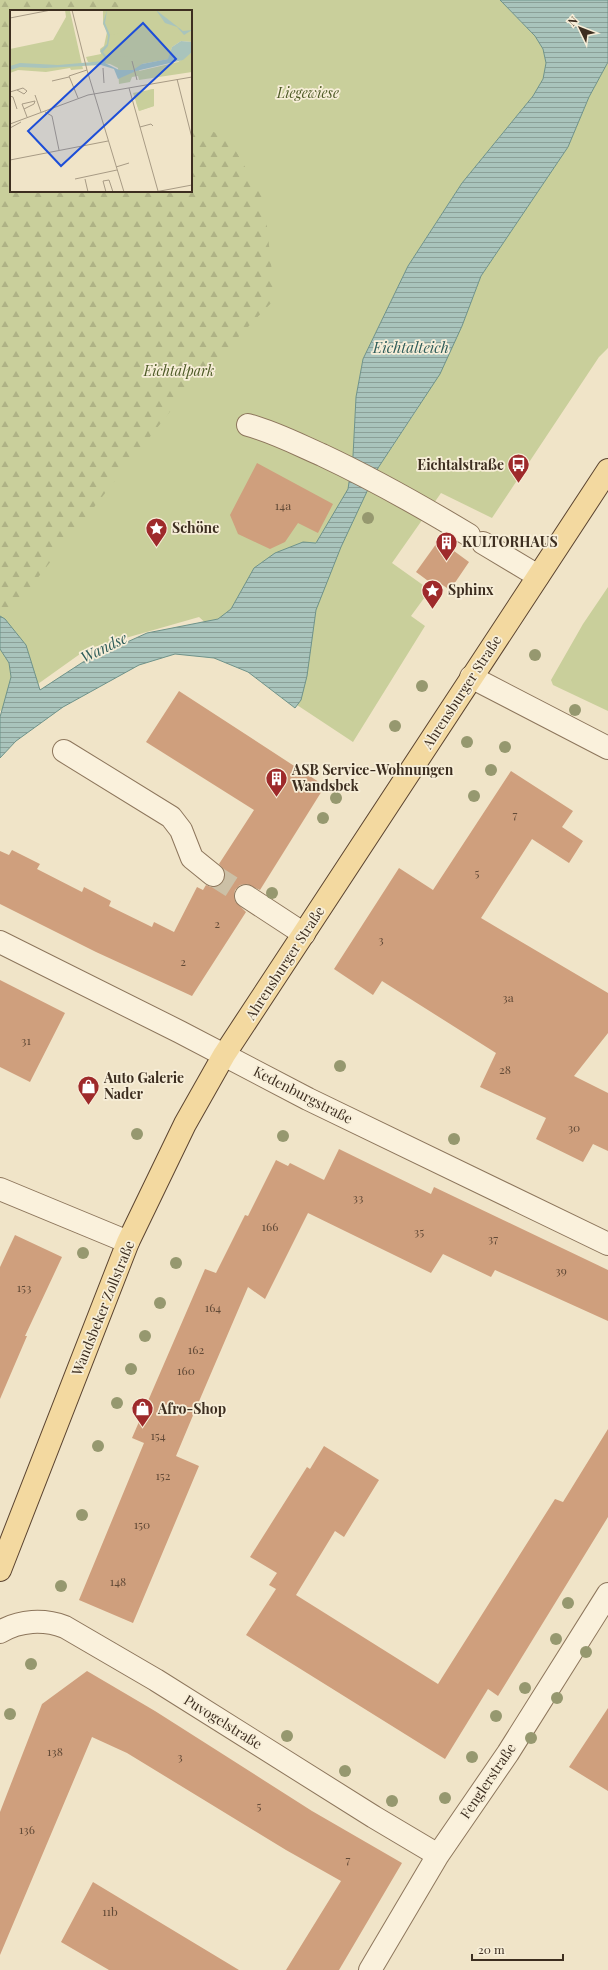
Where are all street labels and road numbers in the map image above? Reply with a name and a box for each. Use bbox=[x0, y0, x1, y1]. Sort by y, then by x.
street label: Ahrensburger Straße bbox=[417, 631, 505, 753]
street label: Ahrensburger Straße bbox=[240, 902, 328, 1024]
street label: Kedenburgstraße bbox=[250, 1061, 356, 1128]
street label: Wandsbeker Zollstraße bbox=[66, 1238, 138, 1379]
street label: Puvogelstraße bbox=[181, 1690, 266, 1753]
street label: Fenglerstraße bbox=[455, 1739, 520, 1822]

